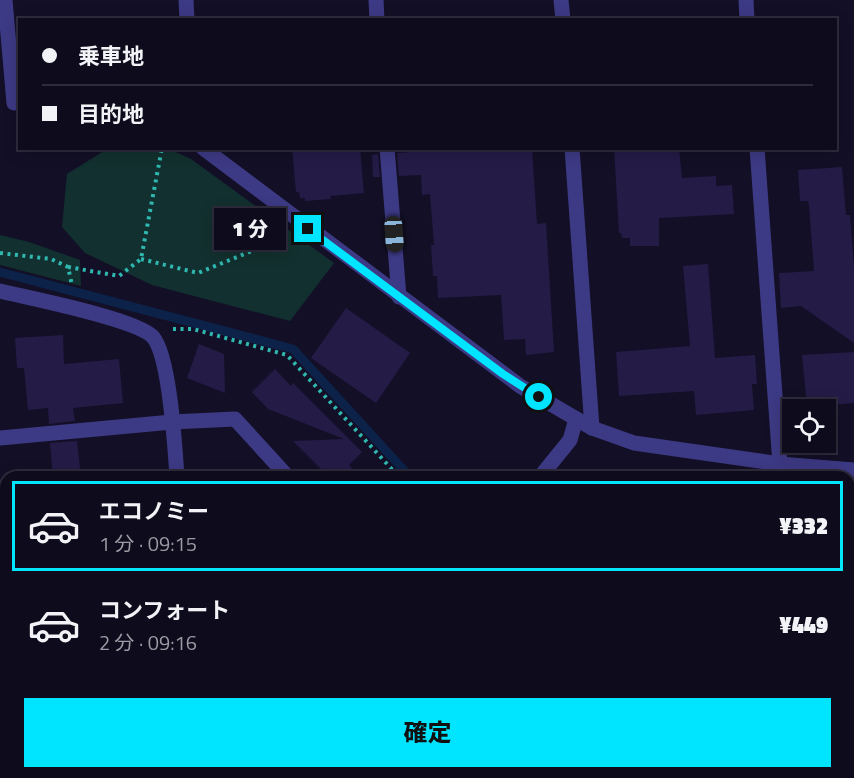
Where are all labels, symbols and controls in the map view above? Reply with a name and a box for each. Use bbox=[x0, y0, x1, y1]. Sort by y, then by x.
text: 乗車地 bbox=[78, 39, 144, 73]
text: 目的地 bbox=[78, 97, 144, 131]
callout: 1 分 bbox=[215, 208, 287, 250]
text: 1 分 bbox=[232, 213, 268, 244]
route end bbox=[294, 215, 321, 242]
car bbox=[384, 215, 404, 253]
route start bbox=[525, 383, 552, 410]
map controls bbox=[782, 399, 836, 453]
button: locate bbox=[782, 399, 836, 453]
text: エコノミー bbox=[99, 494, 209, 528]
icon: car bbox=[27, 499, 81, 553]
text: ¥332 bbox=[779, 509, 828, 543]
text: 1 分 · 09:15 bbox=[99, 528, 197, 559]
text: コンフォート bbox=[99, 593, 230, 627]
icon: car bbox=[27, 598, 81, 652]
text: ¥449 bbox=[779, 608, 828, 642]
text: 2 分 · 09:16 bbox=[99, 627, 197, 658]
button: 確定 bbox=[24, 698, 831, 767]

